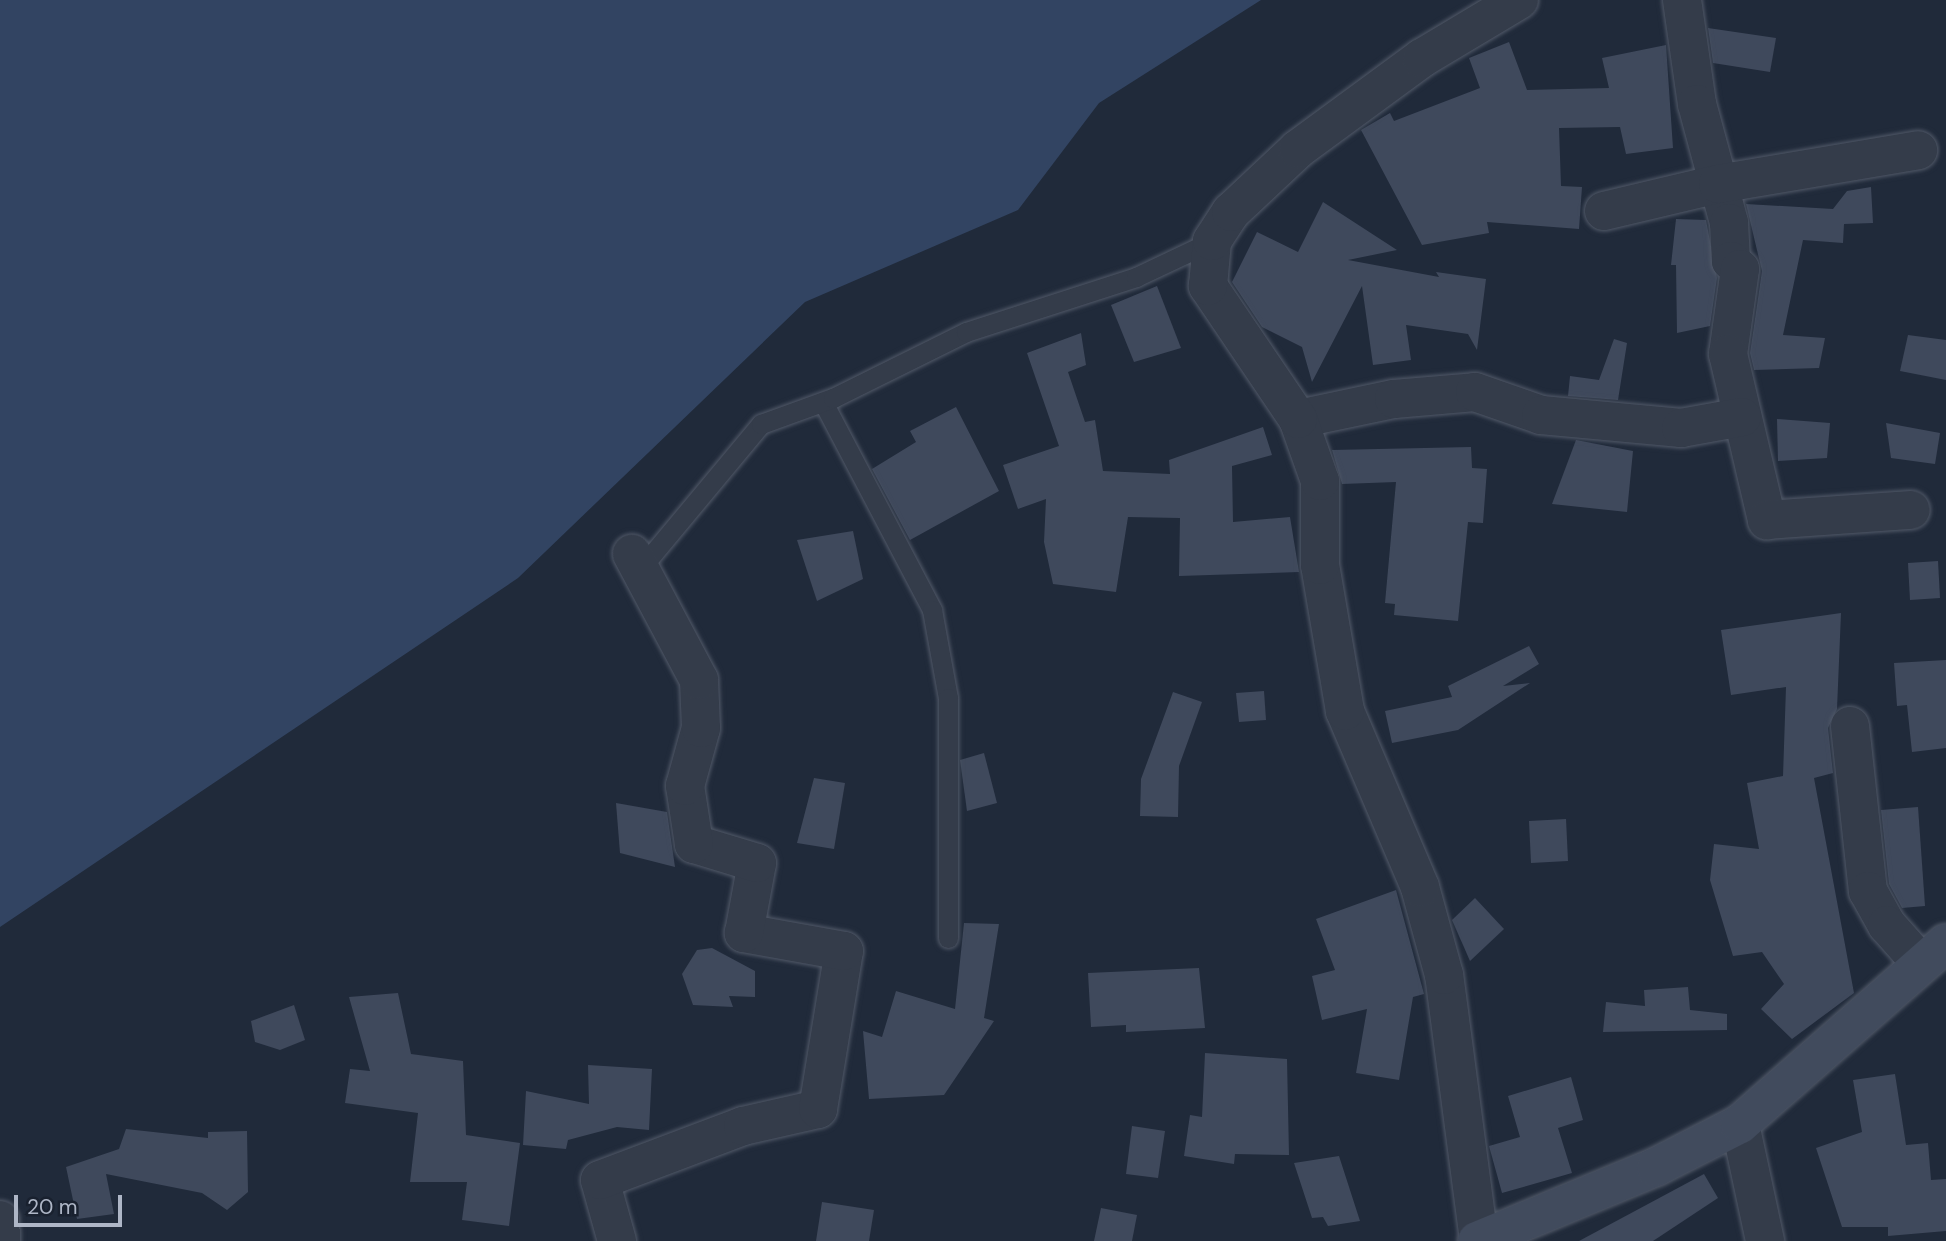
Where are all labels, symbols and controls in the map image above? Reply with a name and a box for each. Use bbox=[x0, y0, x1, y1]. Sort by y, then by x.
scale bar bbox=[18, 1182, 126, 1226]
text: 20 m bbox=[27, 1193, 78, 1221]

